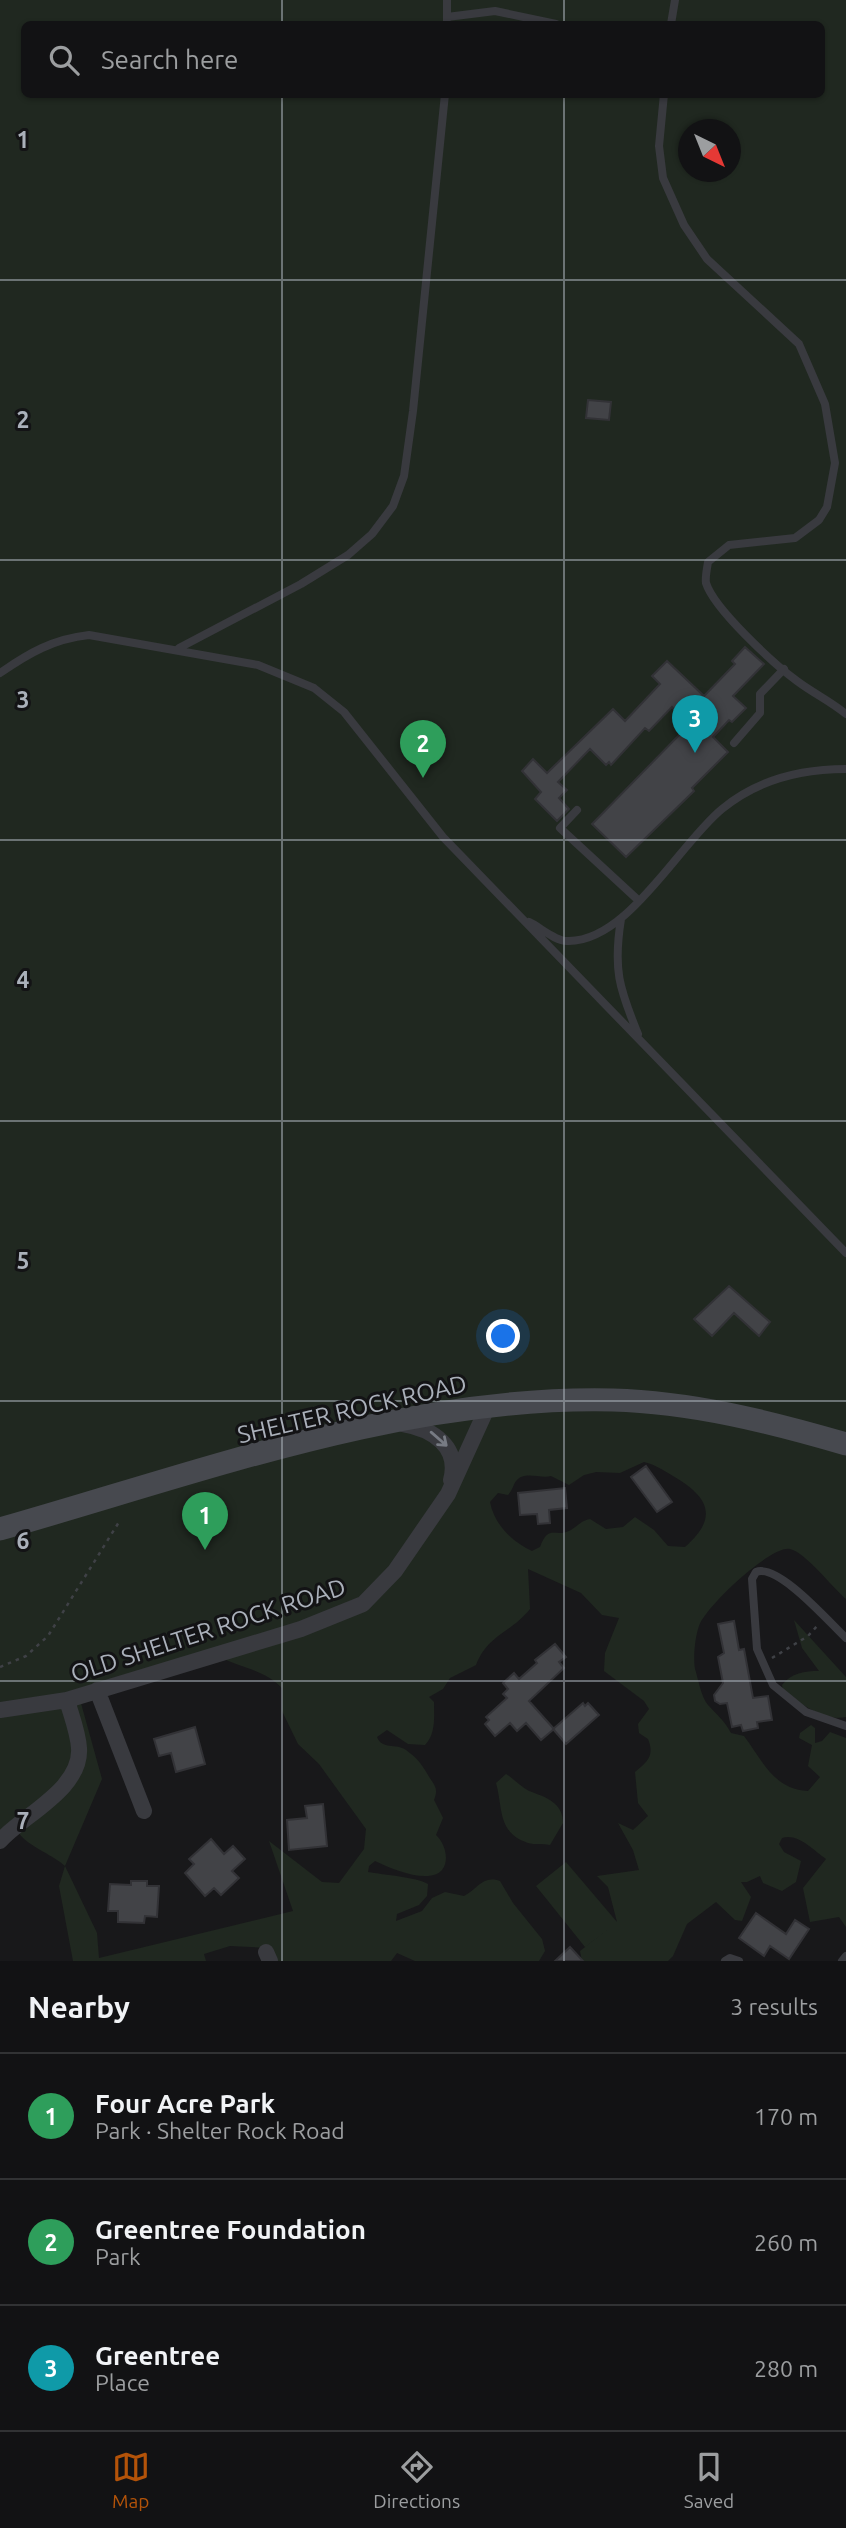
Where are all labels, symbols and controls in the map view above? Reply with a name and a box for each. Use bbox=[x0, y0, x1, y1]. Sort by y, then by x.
search box bbox=[21, 21, 825, 98]
icon: search bbox=[45, 41, 83, 79]
text: Search here bbox=[101, 45, 238, 74]
north arrow bbox=[678, 119, 741, 182]
text: 1 bbox=[17, 127, 29, 152]
text: 2 bbox=[17, 407, 29, 432]
text: 3 bbox=[17, 687, 29, 712]
pin: 3 bbox=[672, 695, 718, 753]
pin: 2 bbox=[400, 720, 446, 778]
text: 4 bbox=[17, 967, 30, 992]
text: 5 bbox=[17, 1248, 29, 1273]
your location bbox=[486, 1319, 520, 1353]
street label: SHELTER ROCK ROAD bbox=[235, 1370, 469, 1448]
one-way arrow bbox=[430, 1431, 448, 1447]
pin: 1 bbox=[182, 1492, 228, 1550]
text: 6 bbox=[17, 1528, 30, 1553]
street label: OLD SHELTER ROCK ROAD bbox=[67, 1573, 349, 1687]
text: 7 bbox=[17, 1808, 29, 1833]
text: Nearby bbox=[28, 1990, 130, 2024]
text: 3 results bbox=[730, 1994, 818, 2019]
text: Four Acre Park bbox=[95, 2089, 275, 2118]
text: 1 bbox=[45, 2104, 57, 2129]
text: 170 m bbox=[754, 2104, 818, 2129]
text: Park · Shelter Rock Road bbox=[95, 2118, 345, 2143]
text: Greentree Foundation bbox=[95, 2215, 366, 2244]
text: 2 bbox=[45, 2230, 57, 2255]
text: 260 m bbox=[754, 2230, 818, 2255]
text: Park bbox=[95, 2244, 141, 2269]
text: Greentree bbox=[95, 2341, 220, 2370]
text: 3 bbox=[45, 2356, 57, 2381]
text: 280 m bbox=[754, 2356, 818, 2381]
text: Place bbox=[95, 2370, 150, 2395]
tab: Map bbox=[112, 2448, 150, 2512]
tab: Directions bbox=[373, 2448, 460, 2512]
tab: Saved bbox=[684, 2448, 734, 2512]

